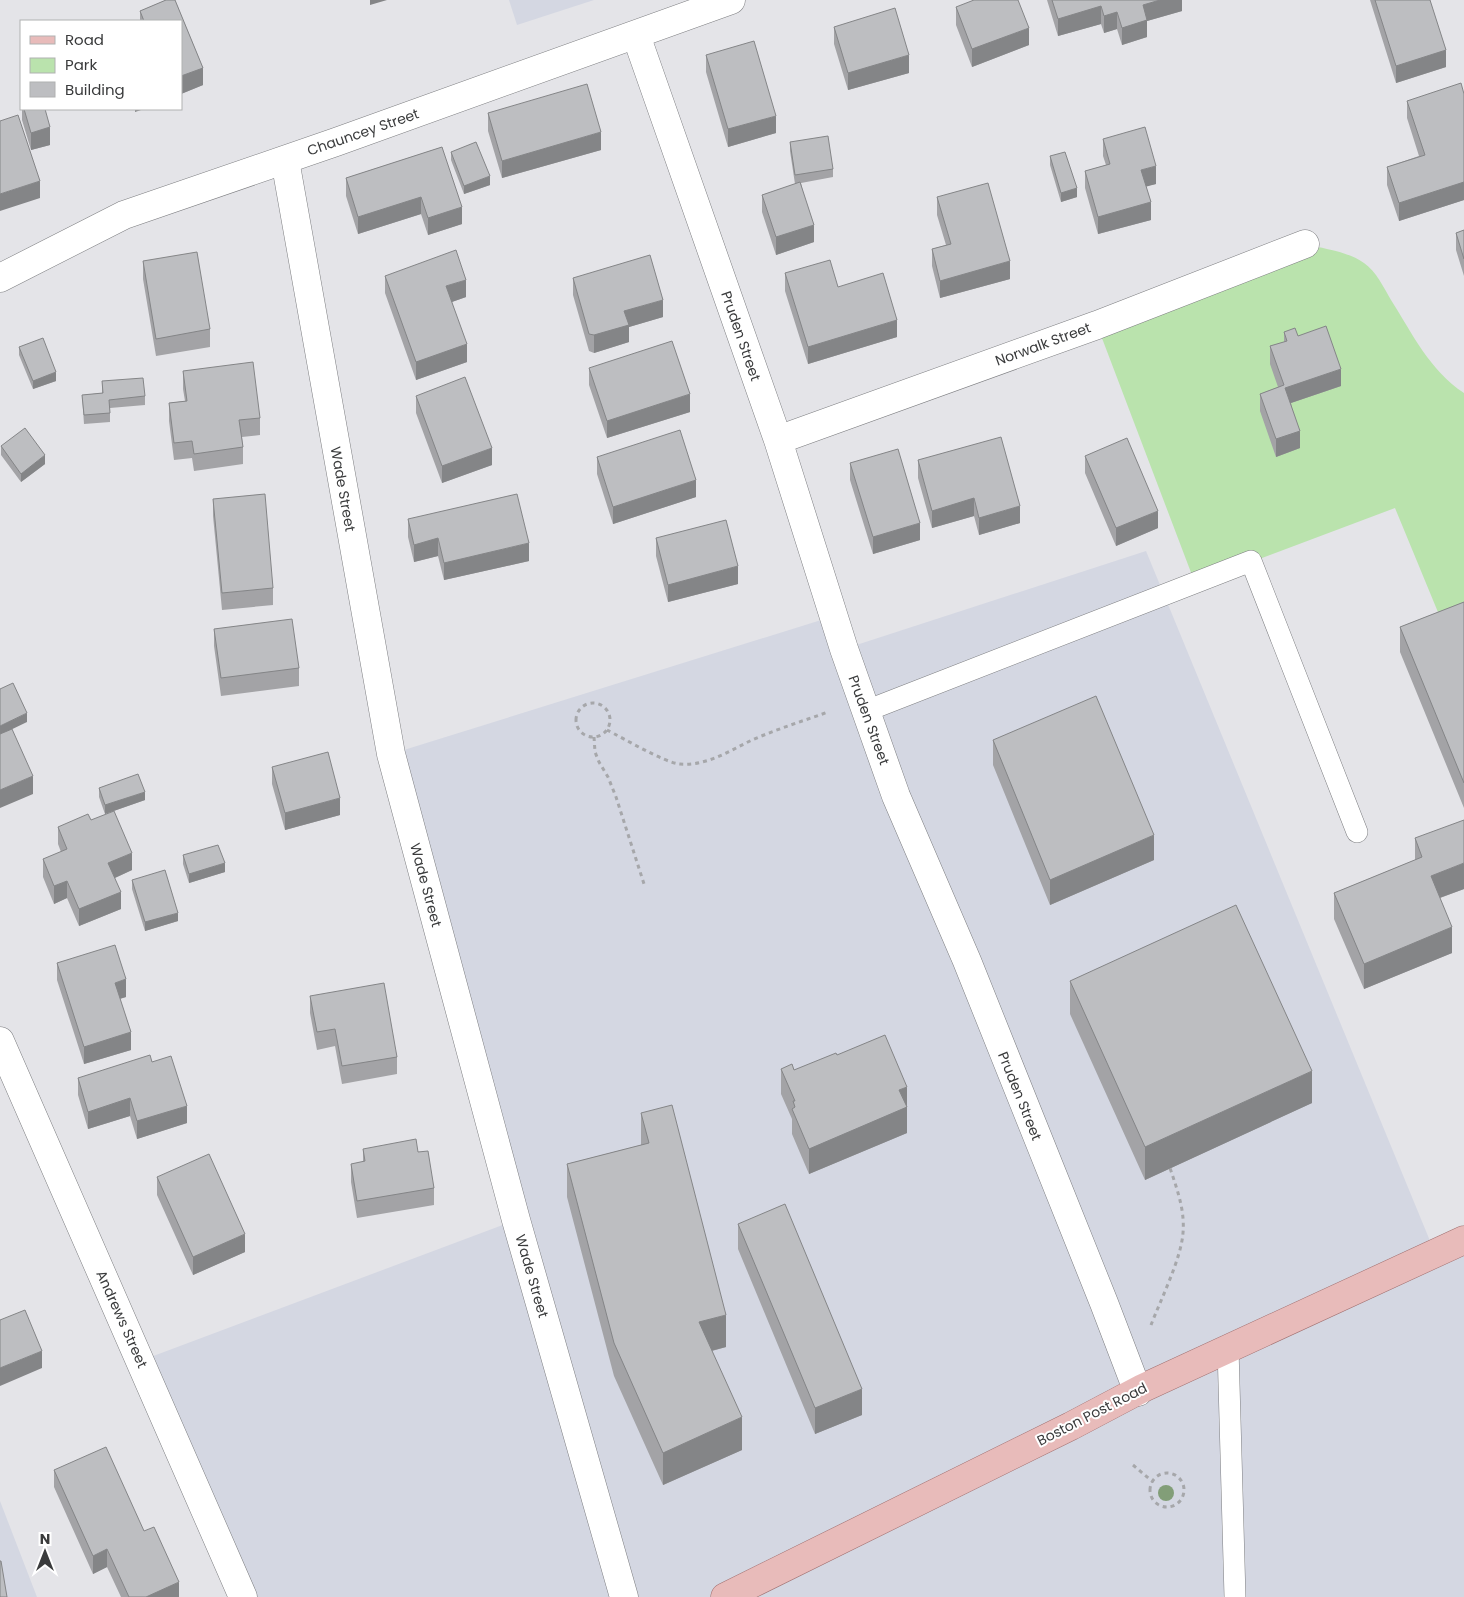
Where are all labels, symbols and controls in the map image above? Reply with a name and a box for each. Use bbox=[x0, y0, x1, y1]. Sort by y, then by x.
legend bbox=[20, 20, 182, 110]
text: Road bbox=[65, 29, 104, 50]
text: Park bbox=[65, 54, 97, 75]
text: Building bbox=[65, 79, 125, 100]
street label: Chauncey Street bbox=[304, 104, 422, 160]
street label: Pruden Street bbox=[716, 288, 766, 384]
street label: Norwalk Street bbox=[992, 317, 1094, 371]
street label: Wade Street bbox=[326, 445, 360, 533]
street label: Pruden Street bbox=[844, 672, 894, 768]
street label: Wade Street bbox=[405, 841, 447, 929]
street label: Pruden Street bbox=[993, 1049, 1047, 1143]
street label: Wade Street bbox=[511, 1232, 553, 1320]
street label: Andrews Street bbox=[91, 1267, 153, 1371]
street label: Boston Post Road bbox=[1033, 1378, 1151, 1450]
north arrow bbox=[20, 1527, 70, 1577]
text: N bbox=[40, 1529, 50, 1549]

